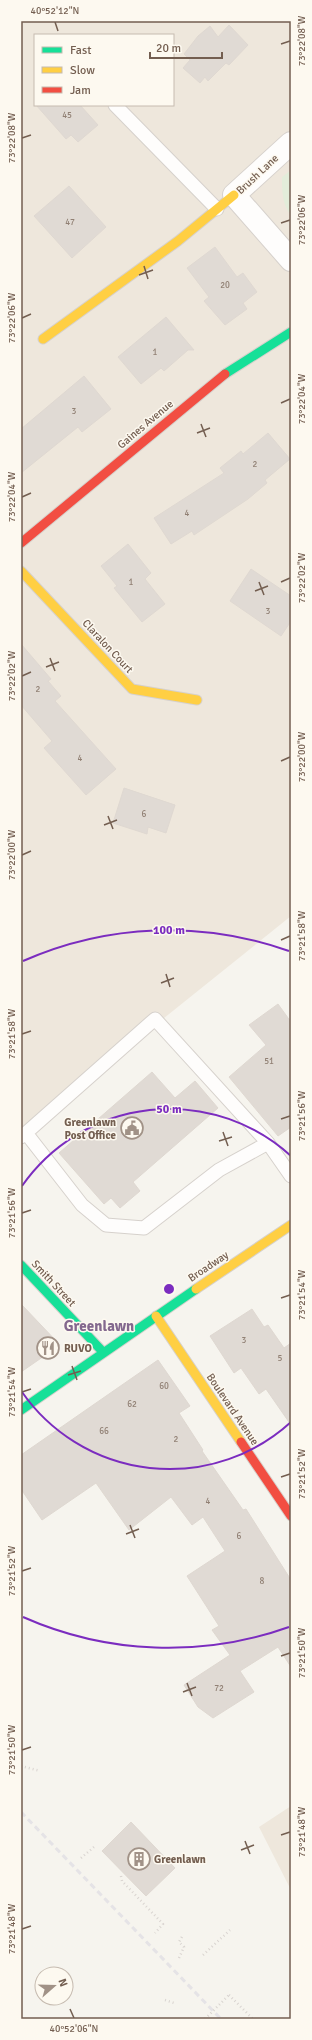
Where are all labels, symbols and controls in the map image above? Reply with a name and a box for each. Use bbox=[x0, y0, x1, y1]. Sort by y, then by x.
text: 40°52'12"N bbox=[31, 5, 79, 17]
text: 73°22'08"W bbox=[296, 15, 308, 66]
legend bbox=[34, 34, 174, 106]
scale bar bbox=[150, 34, 222, 60]
text: 20 m bbox=[156, 41, 181, 56]
text: Fast bbox=[70, 43, 91, 58]
text: Slow bbox=[70, 63, 95, 78]
text: Jam bbox=[70, 83, 91, 98]
house number: 45 bbox=[62, 110, 72, 121]
text: 73°22'08"W bbox=[6, 112, 18, 163]
street label: Brush Lane bbox=[234, 152, 281, 197]
text: 73°22'06"W bbox=[296, 194, 308, 245]
house number: 47 bbox=[65, 217, 75, 228]
house number: 20 bbox=[220, 280, 230, 291]
text: 73°22'06"W bbox=[6, 292, 18, 343]
house number: 1 bbox=[153, 347, 158, 358]
text: 73°22'04"W bbox=[296, 373, 308, 424]
street label: Gaines Avenue bbox=[115, 397, 176, 451]
house number: 3 bbox=[72, 406, 77, 417]
house number: 2 bbox=[253, 459, 258, 470]
text: 73°22'04"W bbox=[6, 471, 18, 522]
house number: 4 bbox=[185, 508, 190, 519]
text: 73°22'02"W bbox=[296, 552, 308, 603]
house number: 1 bbox=[129, 577, 134, 588]
house number: 3 bbox=[266, 606, 271, 617]
street label: Claralon Court bbox=[79, 617, 136, 676]
text: 73°22'02"W bbox=[6, 650, 18, 701]
house number: 2 bbox=[36, 684, 41, 695]
text: 73°22'00"W bbox=[296, 731, 308, 782]
house number: 4 bbox=[78, 753, 83, 764]
house number: 6 bbox=[142, 809, 147, 820]
text: 73°22'00"W bbox=[6, 829, 18, 880]
text: 73°21'58"W bbox=[296, 910, 308, 961]
text: 100 m bbox=[153, 923, 185, 938]
text: 73°21'58"W bbox=[6, 1008, 18, 1059]
house number: 51 bbox=[264, 1056, 274, 1067]
text: 73°21'56"W bbox=[296, 1090, 308, 1141]
text: 50 m bbox=[156, 1102, 182, 1117]
public building icon: Greenlawn Post Office bbox=[119, 1115, 145, 1141]
place label: Greenlawn Post Office bbox=[64, 1116, 117, 1142]
text: 73°21'56"W bbox=[6, 1187, 18, 1238]
street label: Broadway bbox=[186, 1248, 232, 1285]
street label: Smith Street bbox=[29, 1257, 79, 1309]
text: 73°21'54"W bbox=[296, 1269, 308, 1320]
centre of rings bbox=[162, 1282, 176, 1296]
district label: Greenlawn bbox=[64, 1317, 134, 1335]
restaurant icon: RUVO bbox=[35, 1335, 61, 1361]
house number: 3 bbox=[242, 1335, 247, 1346]
place label: RUVO bbox=[64, 1342, 92, 1355]
house number: 5 bbox=[278, 1353, 283, 1364]
text: 73°21'54"W bbox=[6, 1366, 18, 1417]
street label: Boulevard Avenue bbox=[204, 1371, 261, 1448]
house number: 60 bbox=[159, 1381, 169, 1392]
house number: 62 bbox=[127, 1399, 137, 1410]
house number: 66 bbox=[99, 1426, 109, 1437]
house number: 2 bbox=[174, 1434, 179, 1445]
text: 73°21'52"W bbox=[296, 1448, 308, 1499]
house number: 4 bbox=[206, 1496, 211, 1507]
house number: 6 bbox=[237, 1531, 242, 1542]
text: 73°21'52"W bbox=[6, 1545, 18, 1596]
house number: 8 bbox=[260, 1576, 265, 1587]
text: 73°21'50"W bbox=[296, 1627, 308, 1678]
house number: 72 bbox=[214, 1683, 224, 1694]
text: 73°21'50"W bbox=[6, 1724, 18, 1775]
text: 73°21'48"W bbox=[296, 1806, 308, 1857]
building icon: Greenlawn bbox=[126, 1846, 152, 1872]
place label: Greenlawn bbox=[154, 1853, 206, 1866]
text: 73°21'48"W bbox=[6, 1903, 18, 1954]
north arrow bbox=[34, 1966, 74, 2006]
text: N bbox=[56, 1977, 70, 1989]
text: 40°52'06"N bbox=[50, 2023, 98, 2035]

